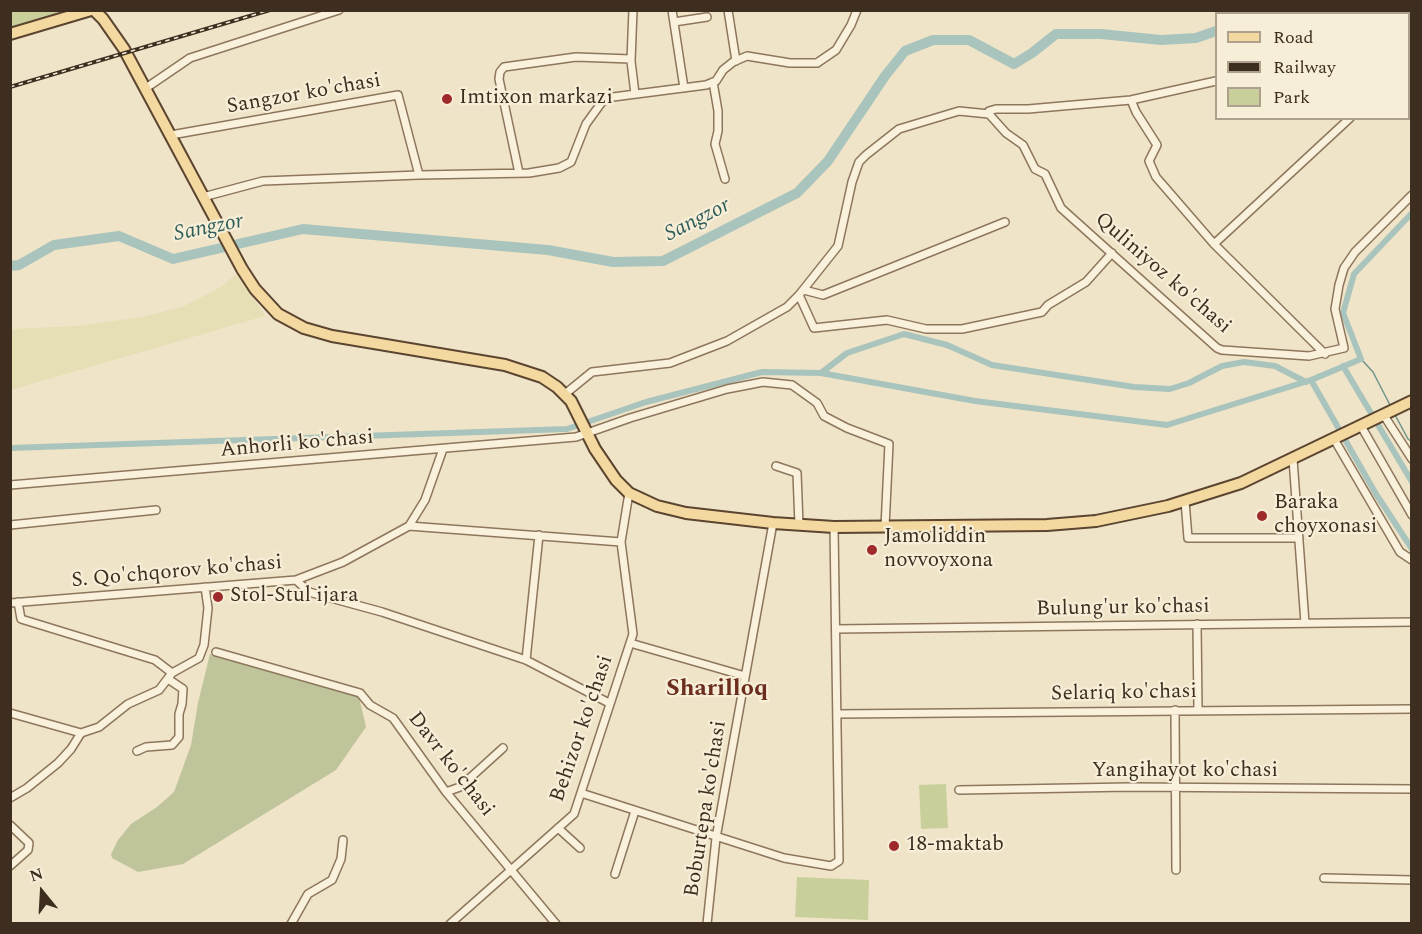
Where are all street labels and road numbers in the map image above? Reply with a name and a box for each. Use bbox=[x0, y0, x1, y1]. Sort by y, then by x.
street label: Sangzor ko'chasi bbox=[225, 69, 383, 121]
street label: Quliniyoz ko'chasi bbox=[1089, 208, 1235, 340]
street label: Anhorli ko'chasi bbox=[219, 426, 375, 464]
street label: S. Qo'chqorov ko'chasi bbox=[71, 551, 283, 595]
street label: Bulung'ur ko'chasi bbox=[1036, 595, 1210, 623]
street label: Behizor ko'chasi bbox=[546, 652, 620, 806]
street label: Selariq ko'chasi bbox=[1051, 680, 1197, 708]
street label: Davr ko'chasi bbox=[401, 708, 499, 822]
street label: Boburtepa ko'chasi bbox=[681, 719, 733, 899]
street label: Yangihayot ko'chasi bbox=[1092, 759, 1278, 785]

